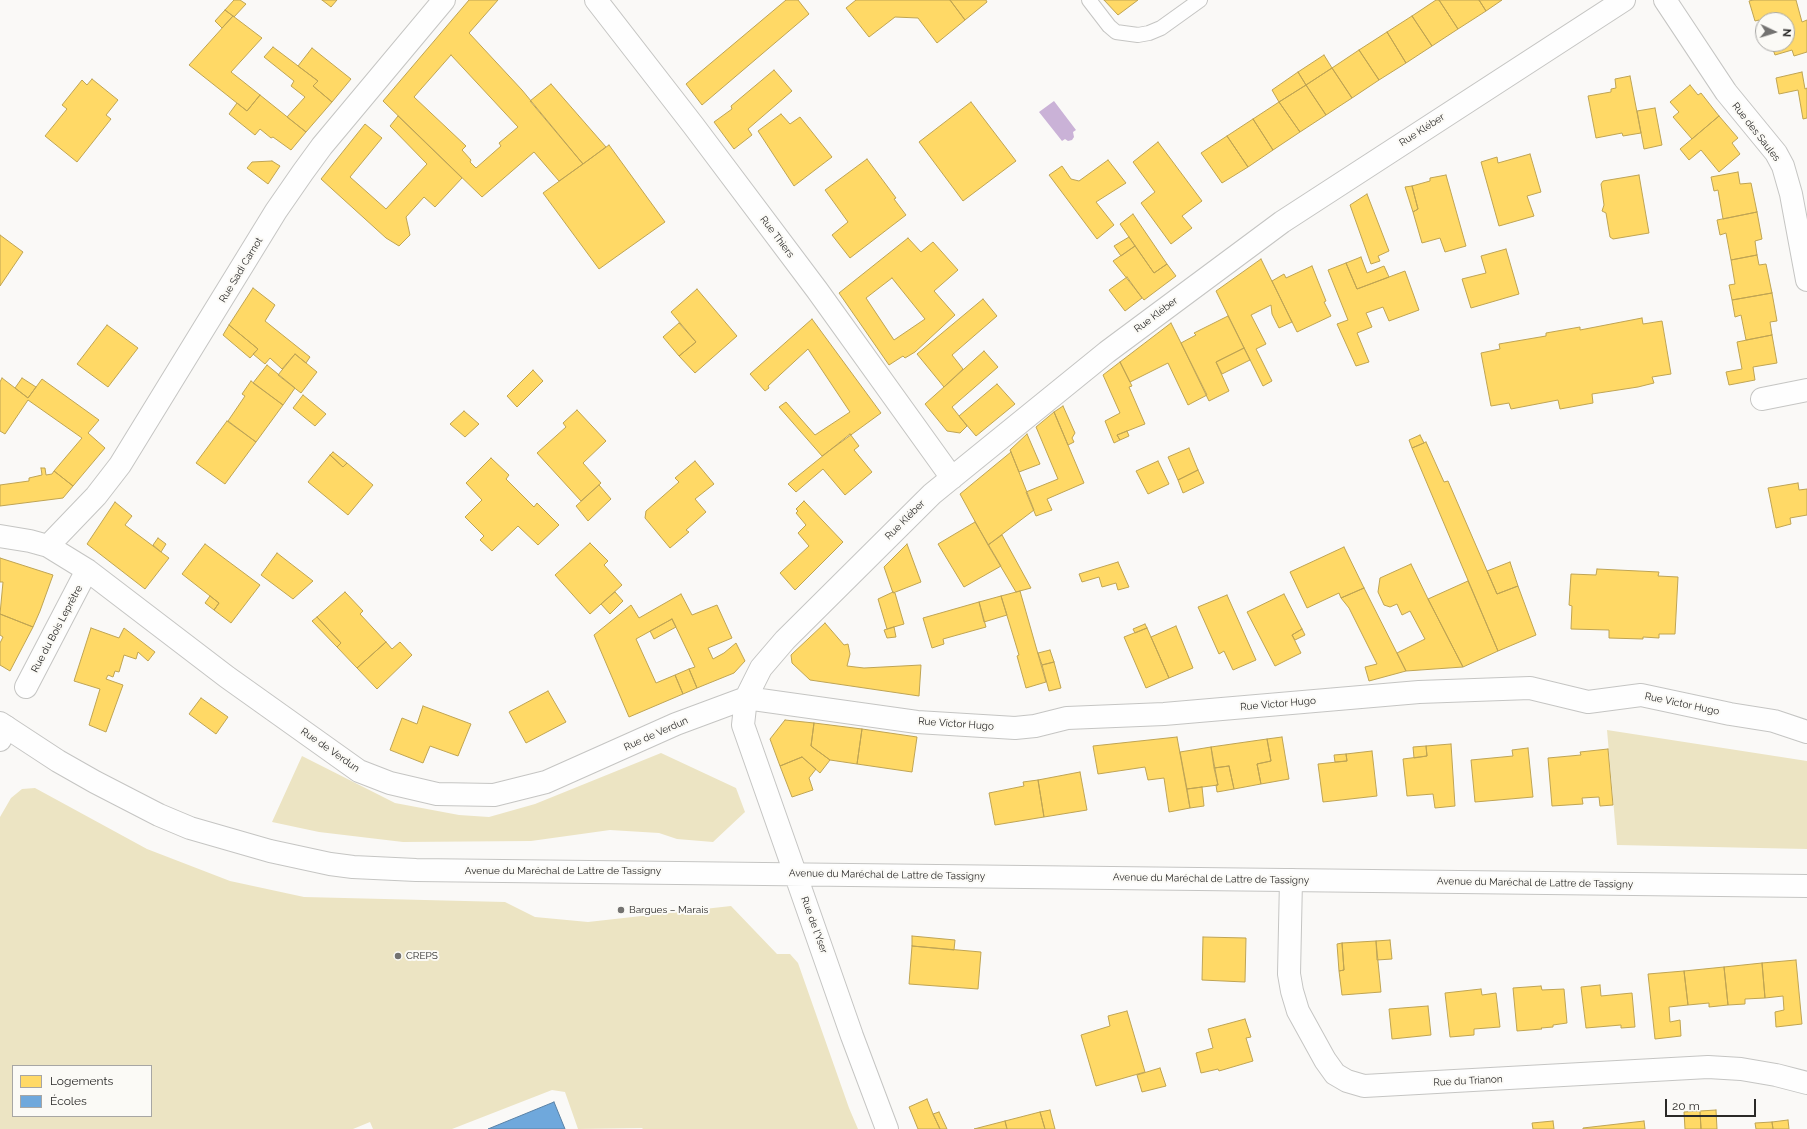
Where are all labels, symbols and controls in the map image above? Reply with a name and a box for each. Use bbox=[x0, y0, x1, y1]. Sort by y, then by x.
north arrow bbox=[1755, 12, 1795, 52]
text: N bbox=[1780, 28, 1793, 37]
street label: Rue des Saules bbox=[1729, 100, 1783, 164]
street label: Rue Kléber bbox=[1397, 111, 1447, 149]
street label: Rue Thiers bbox=[757, 214, 797, 260]
street label: Rue Sadi Carnot bbox=[217, 235, 265, 305]
street label: Rue Kléber bbox=[1132, 295, 1180, 335]
street label: Rue Kléber bbox=[883, 498, 927, 542]
street label: Rue du Bois Leprêtre bbox=[29, 583, 85, 675]
street label: Rue Victor Hugo bbox=[1644, 690, 1720, 718]
street label: Rue Victor Hugo bbox=[1240, 695, 1316, 713]
street label: Rue de Verdun bbox=[622, 715, 690, 753]
street label: Rue Victor Hugo bbox=[918, 715, 994, 733]
street label: Rue de Verdun bbox=[298, 725, 362, 775]
street label: Avenue du Maréchal de Lattre de Tassigny bbox=[465, 865, 661, 877]
street label: Avenue du Maréchal de Lattre de Tassigny bbox=[789, 867, 985, 883]
street label: Avenue du Maréchal de Lattre de Tassigny bbox=[1113, 871, 1309, 887]
street label: Avenue du Maréchal de Lattre de Tassigny bbox=[1437, 875, 1633, 891]
street label: Rue de l'Yser bbox=[798, 895, 830, 955]
place label: Bargues – Marais bbox=[629, 904, 708, 916]
marker: Bargues – Marais bbox=[616, 905, 626, 915]
place label: CREPS bbox=[406, 950, 438, 962]
marker: CREPS bbox=[393, 951, 403, 961]
legend bbox=[12, 1065, 152, 1117]
street label: Rue du Trianon bbox=[1433, 1073, 1503, 1089]
text: Logements bbox=[50, 1074, 113, 1088]
scale bar bbox=[1667, 1091, 1758, 1117]
text: Écoles bbox=[50, 1094, 87, 1108]
text: 20 m bbox=[1672, 1099, 1700, 1113]

